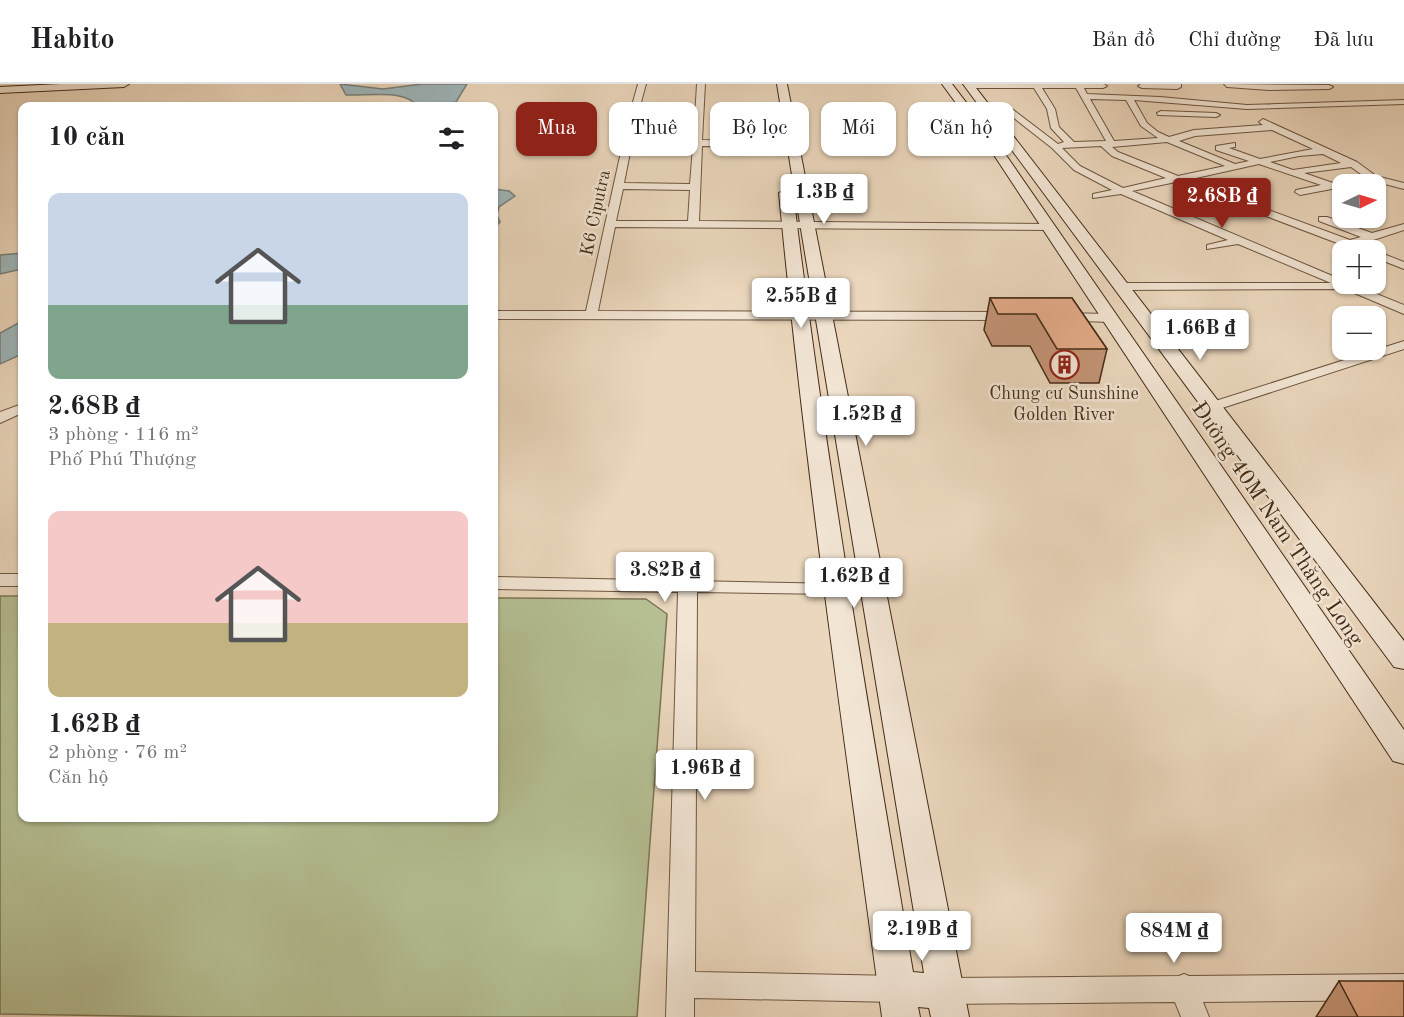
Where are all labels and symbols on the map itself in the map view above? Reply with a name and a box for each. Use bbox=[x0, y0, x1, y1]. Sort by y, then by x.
street label: K6 Ciputra bbox=[578, 168, 614, 258]
pin: 1.3B ₫ bbox=[775, 174, 873, 225]
north arrow bbox=[1332, 174, 1386, 228]
pin: 2.68B ₫ bbox=[1167, 178, 1277, 229]
pin: 2.55B ₫ bbox=[746, 278, 856, 329]
pin: 1.66B ₫ bbox=[1145, 310, 1255, 361]
building icon: Chung cư Sunshine Golden River bbox=[1048, 349, 1080, 381]
place label: Chung cư Sunshine Golden River bbox=[989, 385, 1139, 424]
pin: 1.52B ₫ bbox=[811, 396, 921, 447]
street label: Đường 40M Nam Thăng Long bbox=[1187, 398, 1367, 650]
pin: 3.82B ₫ bbox=[610, 552, 720, 603]
pin: 1.62B ₫ bbox=[799, 558, 909, 609]
pin: 1.96B ₫ bbox=[650, 750, 760, 801]
pin: 2.19B ₫ bbox=[867, 911, 977, 962]
pin: 884M ₫ bbox=[1125, 913, 1223, 964]

